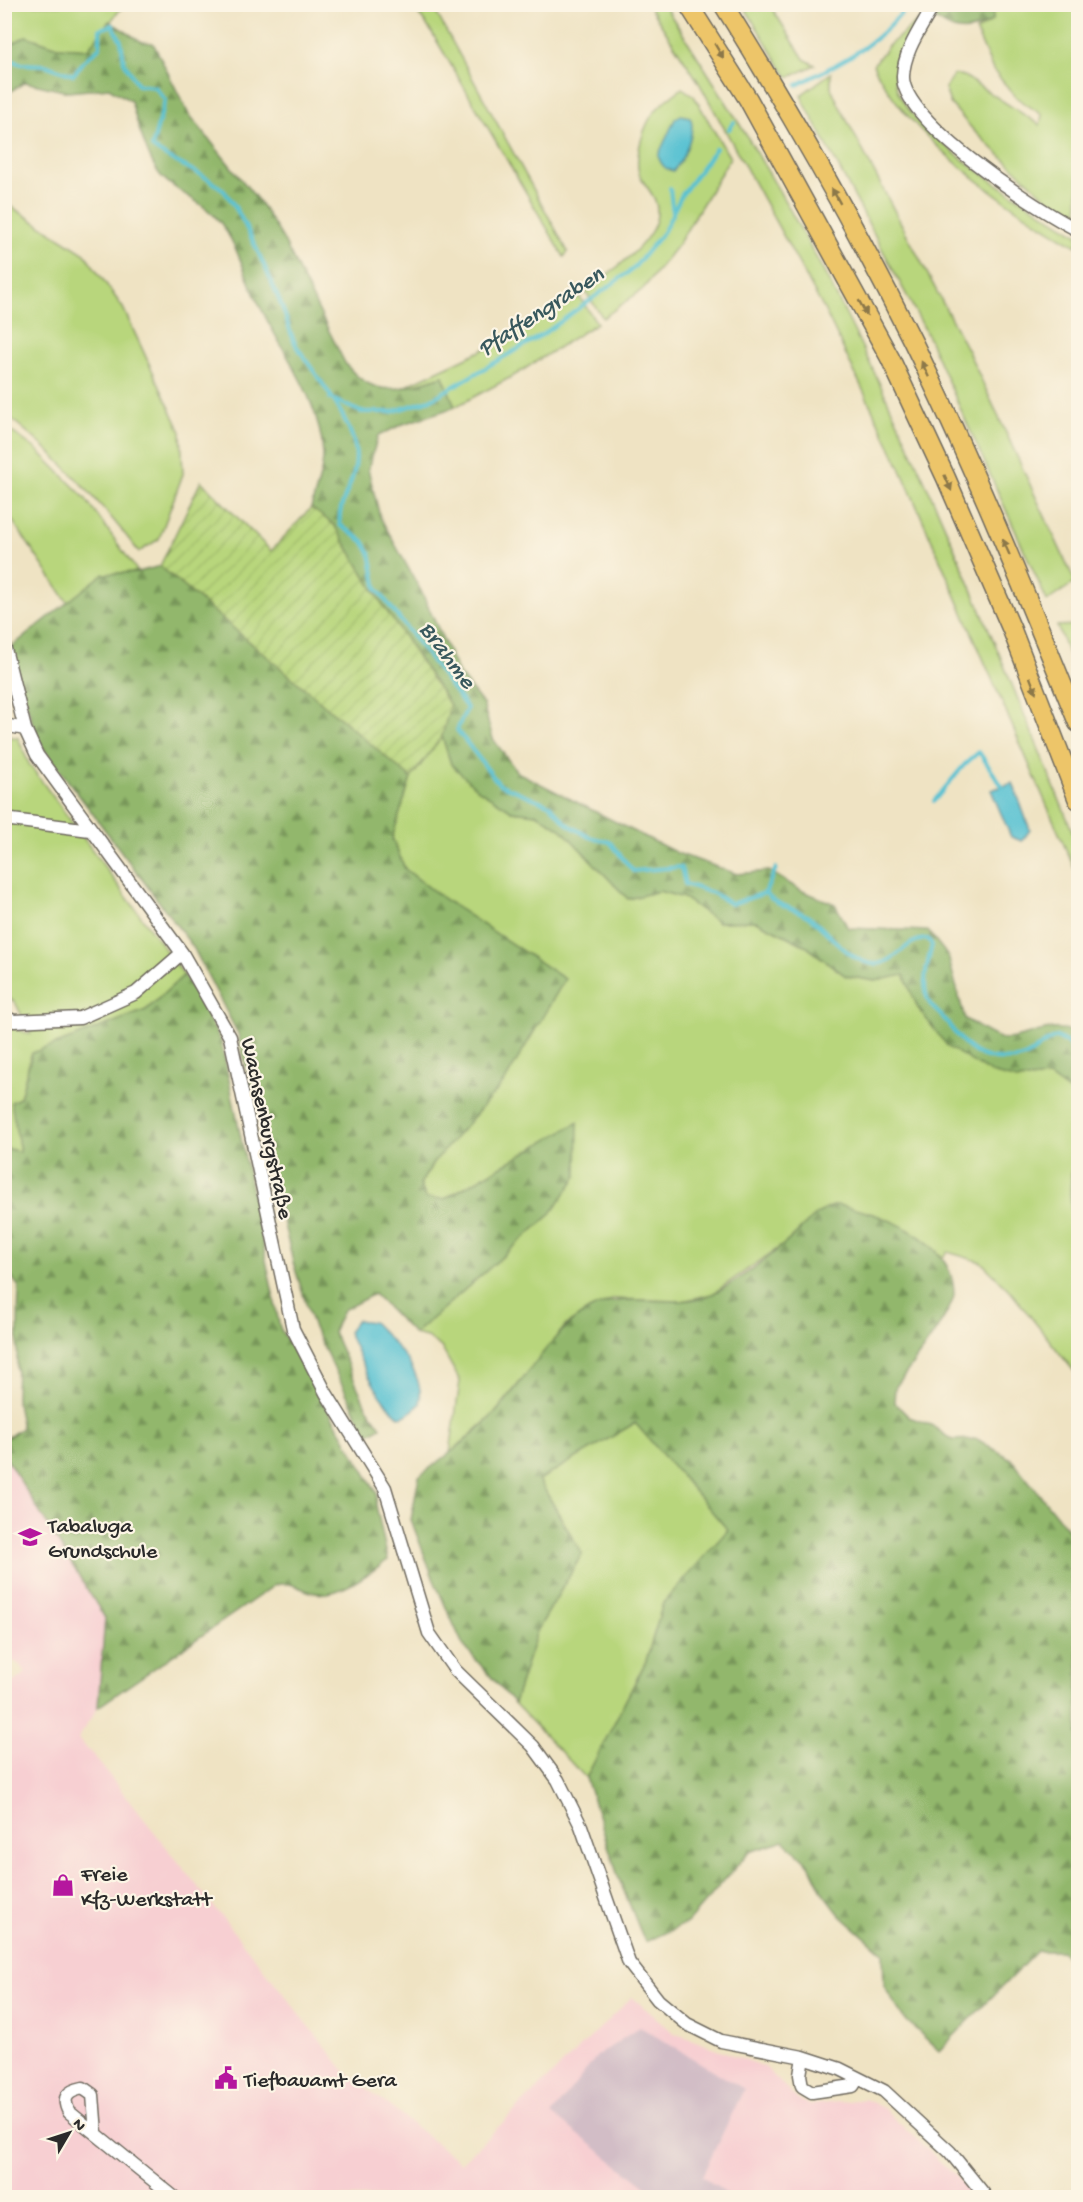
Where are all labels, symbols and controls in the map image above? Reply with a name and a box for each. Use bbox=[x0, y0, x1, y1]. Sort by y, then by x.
one-way arrow bbox=[713, 43, 724, 59]
one-way arrow bbox=[831, 187, 841, 204]
water label: Pfaffengraben bbox=[473, 261, 611, 364]
one-way arrow bbox=[858, 299, 868, 316]
one-way arrow bbox=[921, 361, 930, 378]
one-way arrow bbox=[943, 474, 953, 492]
one-way arrow bbox=[1001, 537, 1011, 555]
water label: Brahme bbox=[412, 617, 482, 697]
one-way arrow bbox=[1028, 676, 1038, 694]
street label: Wachsenburgstraße bbox=[233, 1036, 297, 1222]
place label: Tabaluga Grundschule bbox=[46, 1515, 158, 1566]
school or university icon: Tabaluga Grundschule bbox=[17, 1524, 43, 1550]
place label: Freie Kfz-Werkstatt bbox=[80, 1863, 213, 1914]
shop icon: Freie Kfz-Werkstatt bbox=[50, 1872, 76, 1898]
public building icon: Tiefbauamt Gera bbox=[213, 2065, 239, 2091]
place label: Tiefbauamt Gera bbox=[242, 2069, 398, 2095]
north arrow bbox=[39, 2103, 99, 2163]
text: N bbox=[67, 2116, 89, 2136]

